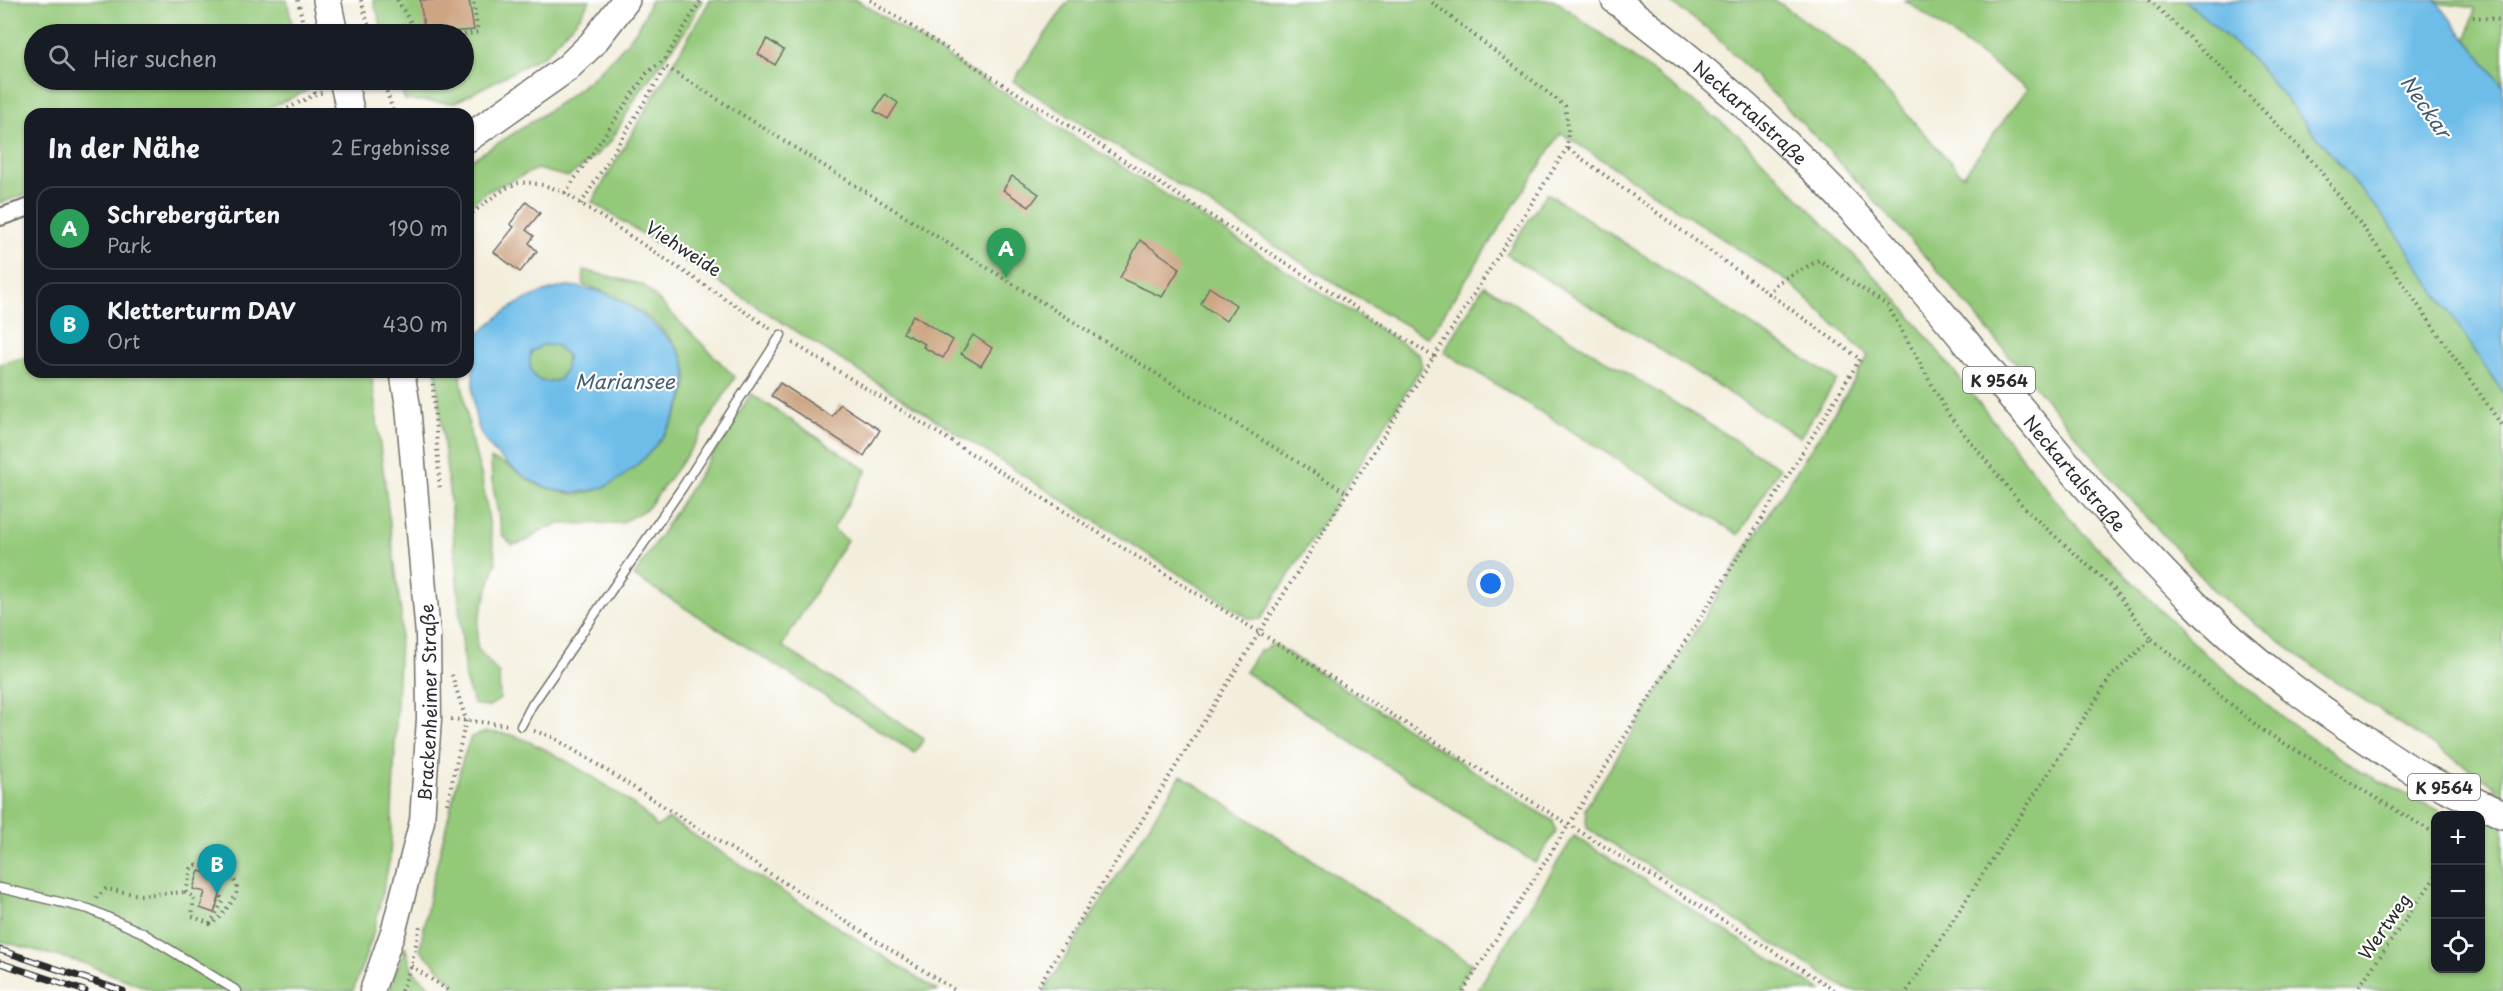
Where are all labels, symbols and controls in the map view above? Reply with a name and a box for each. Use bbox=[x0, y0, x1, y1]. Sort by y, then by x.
search box bbox=[24, 24, 474, 90]
icon: search bbox=[45, 41, 78, 74]
text: Hier suchen bbox=[93, 41, 217, 74]
street label: Neckartalstraße bbox=[1688, 53, 1814, 170]
water label: Neckar bbox=[2393, 68, 2460, 146]
text: In der Nähe bbox=[48, 128, 200, 167]
text: 2 Ergebnisse bbox=[331, 132, 450, 162]
text: Schrebergärten bbox=[107, 197, 280, 230]
text: A bbox=[62, 213, 77, 243]
text: 190 m bbox=[389, 213, 448, 243]
street label: Viehweide bbox=[641, 213, 727, 283]
pin: A bbox=[986, 228, 1026, 278]
text: Park bbox=[107, 230, 152, 260]
text: Kletterturm DAV bbox=[107, 293, 296, 326]
text: B bbox=[63, 309, 76, 339]
text: 430 m bbox=[383, 309, 448, 339]
text: Ort bbox=[107, 326, 140, 356]
water label: Mariansee bbox=[575, 366, 676, 396]
road number: K 9564 bbox=[1963, 367, 2035, 393]
street label: Neckartalstraße bbox=[2018, 409, 2133, 537]
your location bbox=[1476, 569, 1505, 598]
street label: Brackenheimer Straße bbox=[410, 603, 443, 802]
road number: K 9564 bbox=[2408, 774, 2480, 800]
map controls bbox=[2431, 811, 2485, 973]
button: + bbox=[2431, 811, 2485, 865]
pin: B bbox=[198, 844, 236, 894]
button: − bbox=[2431, 865, 2485, 919]
street label: Wertweg bbox=[2351, 887, 2417, 965]
button: locate bbox=[2431, 919, 2485, 973]

